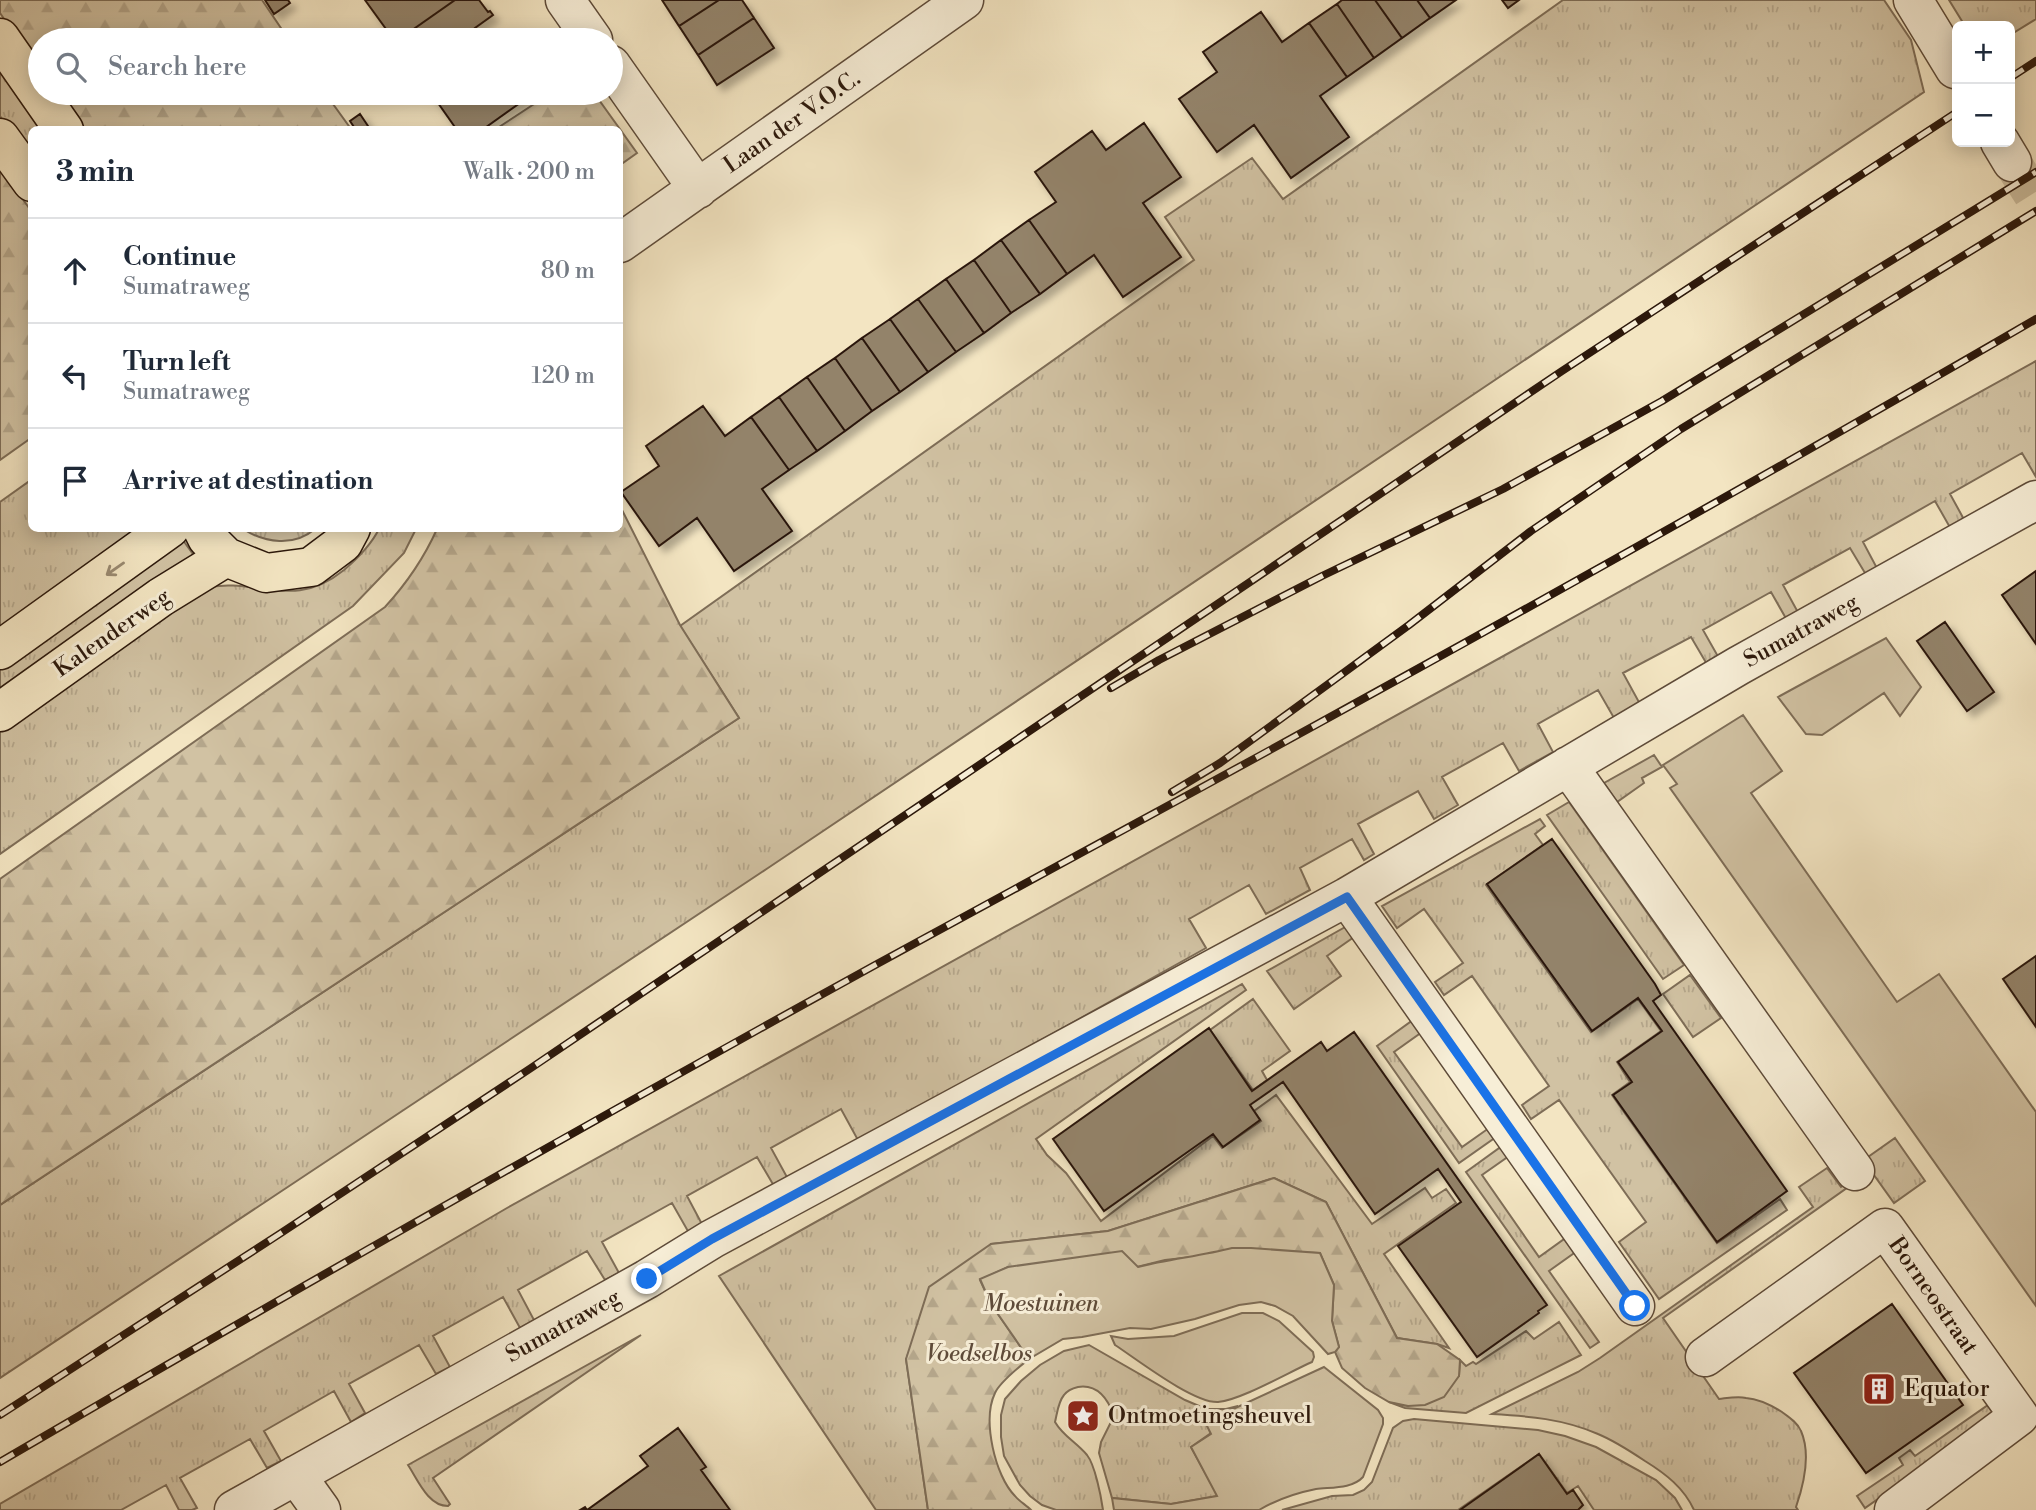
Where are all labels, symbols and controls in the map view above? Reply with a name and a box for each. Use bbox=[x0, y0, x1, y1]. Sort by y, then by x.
map controls bbox=[1952, 21, 2015, 147]
button: + bbox=[1952, 21, 2015, 84]
search box bbox=[28, 28, 623, 105]
icon: search bbox=[52, 48, 90, 86]
text: Search here bbox=[108, 51, 247, 83]
street label: Laan der V.O.C. bbox=[718, 64, 866, 180]
button: − bbox=[1952, 84, 2015, 147]
text: 3 min bbox=[56, 153, 134, 191]
text: Walk · 200 m bbox=[463, 158, 595, 186]
text: Continue bbox=[123, 241, 236, 273]
icon: ahead bbox=[56, 252, 94, 290]
text: 80 m bbox=[541, 257, 595, 285]
text: Sumatraweg bbox=[123, 273, 250, 301]
text: Turn left bbox=[123, 346, 231, 378]
icon: left bbox=[56, 357, 94, 395]
text: 120 m bbox=[531, 362, 595, 390]
text: Sumatraweg bbox=[123, 378, 250, 406]
icon: arrive bbox=[56, 462, 94, 500]
text: Arrive at destination bbox=[123, 465, 373, 497]
one-way arrow bbox=[106, 562, 125, 576]
street label: Kalenderweg bbox=[48, 582, 176, 684]
street label: Sumatraweg bbox=[1739, 588, 1863, 674]
street label: Borneostraat bbox=[1882, 1231, 1984, 1360]
route end bbox=[631, 1263, 662, 1294]
street label: Sumatraweg bbox=[501, 1283, 625, 1369]
park label: Moestuinen bbox=[983, 1290, 1100, 1318]
route start bbox=[1619, 1290, 1650, 1321]
park label: Voedselbos bbox=[926, 1340, 1032, 1368]
building icon: Equator bbox=[1860, 1370, 1898, 1408]
place label: Equator bbox=[1904, 1375, 1990, 1403]
place icon: Ontmoetingsheuvel bbox=[1064, 1397, 1102, 1435]
place label: Ontmoetingsheuvel bbox=[1108, 1402, 1312, 1430]

